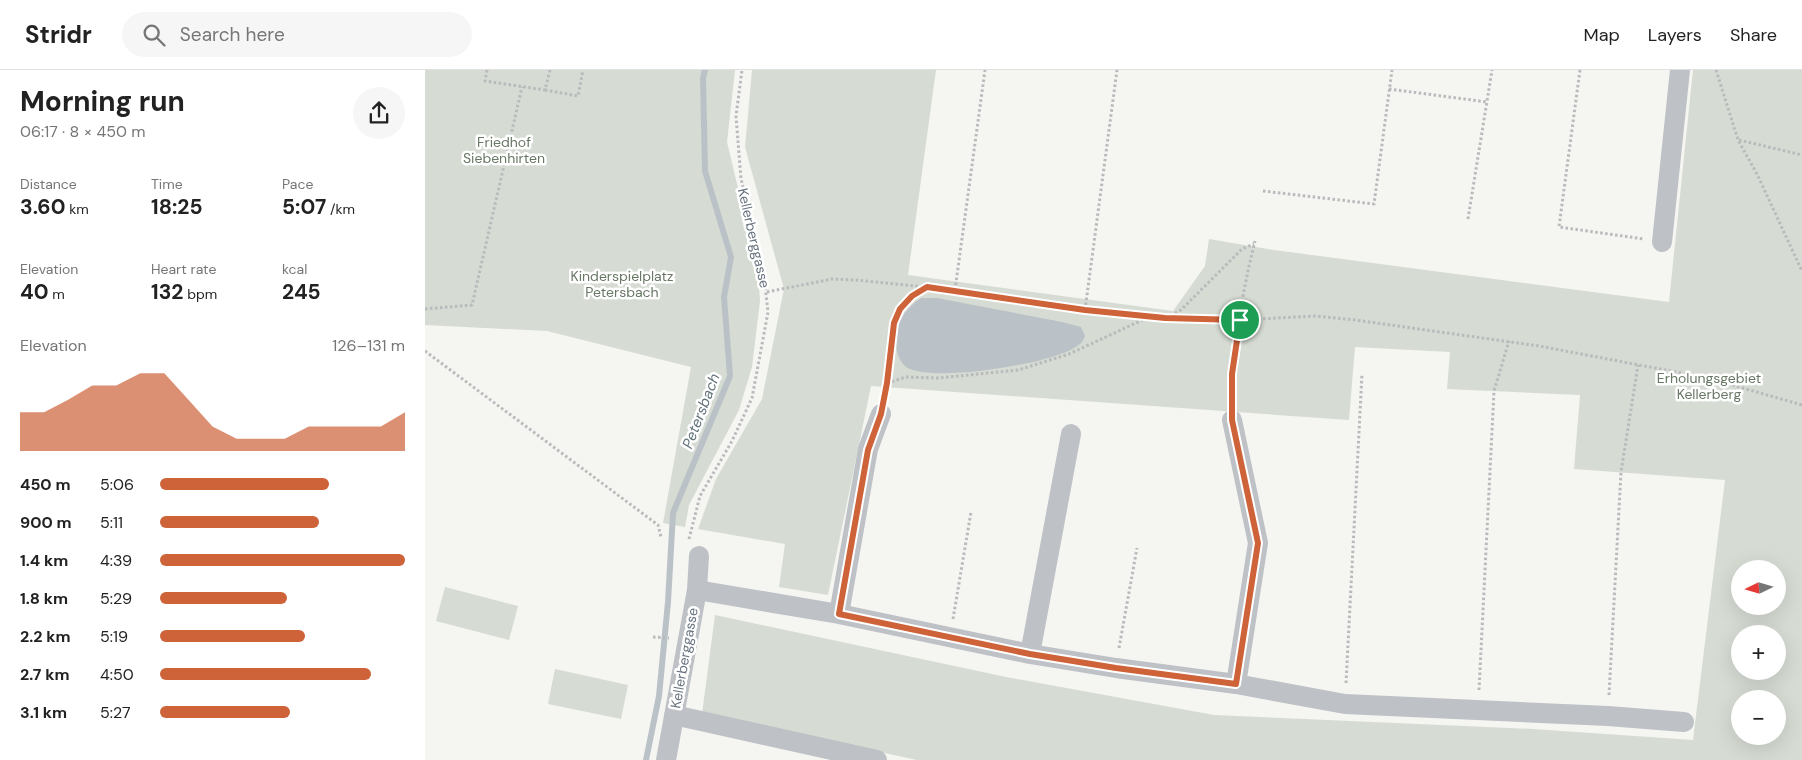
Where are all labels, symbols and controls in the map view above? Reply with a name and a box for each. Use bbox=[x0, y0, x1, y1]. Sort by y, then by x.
search box bbox=[122, 12, 472, 57]
text: Stridr bbox=[25, 19, 92, 50]
icon: search bbox=[140, 21, 168, 49]
text: Search here bbox=[180, 22, 285, 47]
text: Map bbox=[1584, 23, 1620, 47]
text: Layers bbox=[1648, 23, 1702, 47]
text: Share bbox=[1730, 23, 1777, 47]
text: Morning run bbox=[20, 83, 185, 120]
button: share bbox=[353, 87, 405, 139]
text: 06:17 · 8 × 450 m bbox=[20, 121, 145, 142]
park label: Friedhof Siebenhirten bbox=[463, 133, 545, 167]
text: Distance bbox=[20, 175, 77, 193]
text: Time bbox=[151, 175, 183, 193]
text: Pace bbox=[282, 175, 313, 193]
street label: Kellerberggasse bbox=[734, 186, 774, 290]
text: 3.60 bbox=[20, 193, 65, 221]
text: 18:25 bbox=[151, 193, 202, 221]
text: 5:07 bbox=[282, 193, 326, 221]
text: km bbox=[65, 200, 89, 218]
text: /km bbox=[326, 200, 355, 218]
text: Elevation bbox=[20, 260, 78, 278]
text: Heart rate bbox=[151, 260, 216, 278]
text: kcal bbox=[282, 260, 307, 278]
park label: Kinderspielplatz Petersbach bbox=[571, 267, 673, 301]
text: 40 bbox=[20, 278, 48, 306]
text: 132 bbox=[151, 278, 183, 306]
text: 245 bbox=[282, 278, 321, 306]
text: m bbox=[48, 285, 65, 303]
text: bpm bbox=[183, 285, 217, 303]
pin bbox=[1219, 299, 1261, 341]
icon: arrive bbox=[1226, 306, 1254, 334]
text: Elevation bbox=[20, 335, 87, 356]
text: 126–131 m bbox=[332, 335, 405, 356]
park label: Erholungsgebiet Kellerberg bbox=[1657, 369, 1761, 403]
water label: Petersbach bbox=[677, 370, 725, 452]
text: 450 m bbox=[20, 474, 70, 495]
text: 5:06 bbox=[100, 474, 134, 495]
text: 900 m bbox=[20, 512, 72, 533]
text: 5:11 bbox=[100, 512, 123, 533]
text: 1.4 km bbox=[20, 550, 68, 571]
text: 4:39 bbox=[100, 550, 132, 571]
north arrow bbox=[1731, 560, 1786, 615]
map controls bbox=[1731, 560, 1786, 745]
text: 1.8 km bbox=[20, 588, 68, 609]
text: 5:29 bbox=[100, 588, 132, 609]
street label: Kellerberggasse bbox=[666, 606, 702, 710]
button: + bbox=[1731, 625, 1786, 680]
text: 2.2 km bbox=[20, 626, 71, 647]
text: 5:19 bbox=[100, 626, 128, 647]
text: 2.7 km bbox=[20, 664, 69, 685]
text: 4:50 bbox=[100, 664, 134, 685]
button: − bbox=[1731, 690, 1786, 745]
text: 3.1 km bbox=[20, 702, 67, 723]
text: 5:27 bbox=[100, 702, 130, 723]

